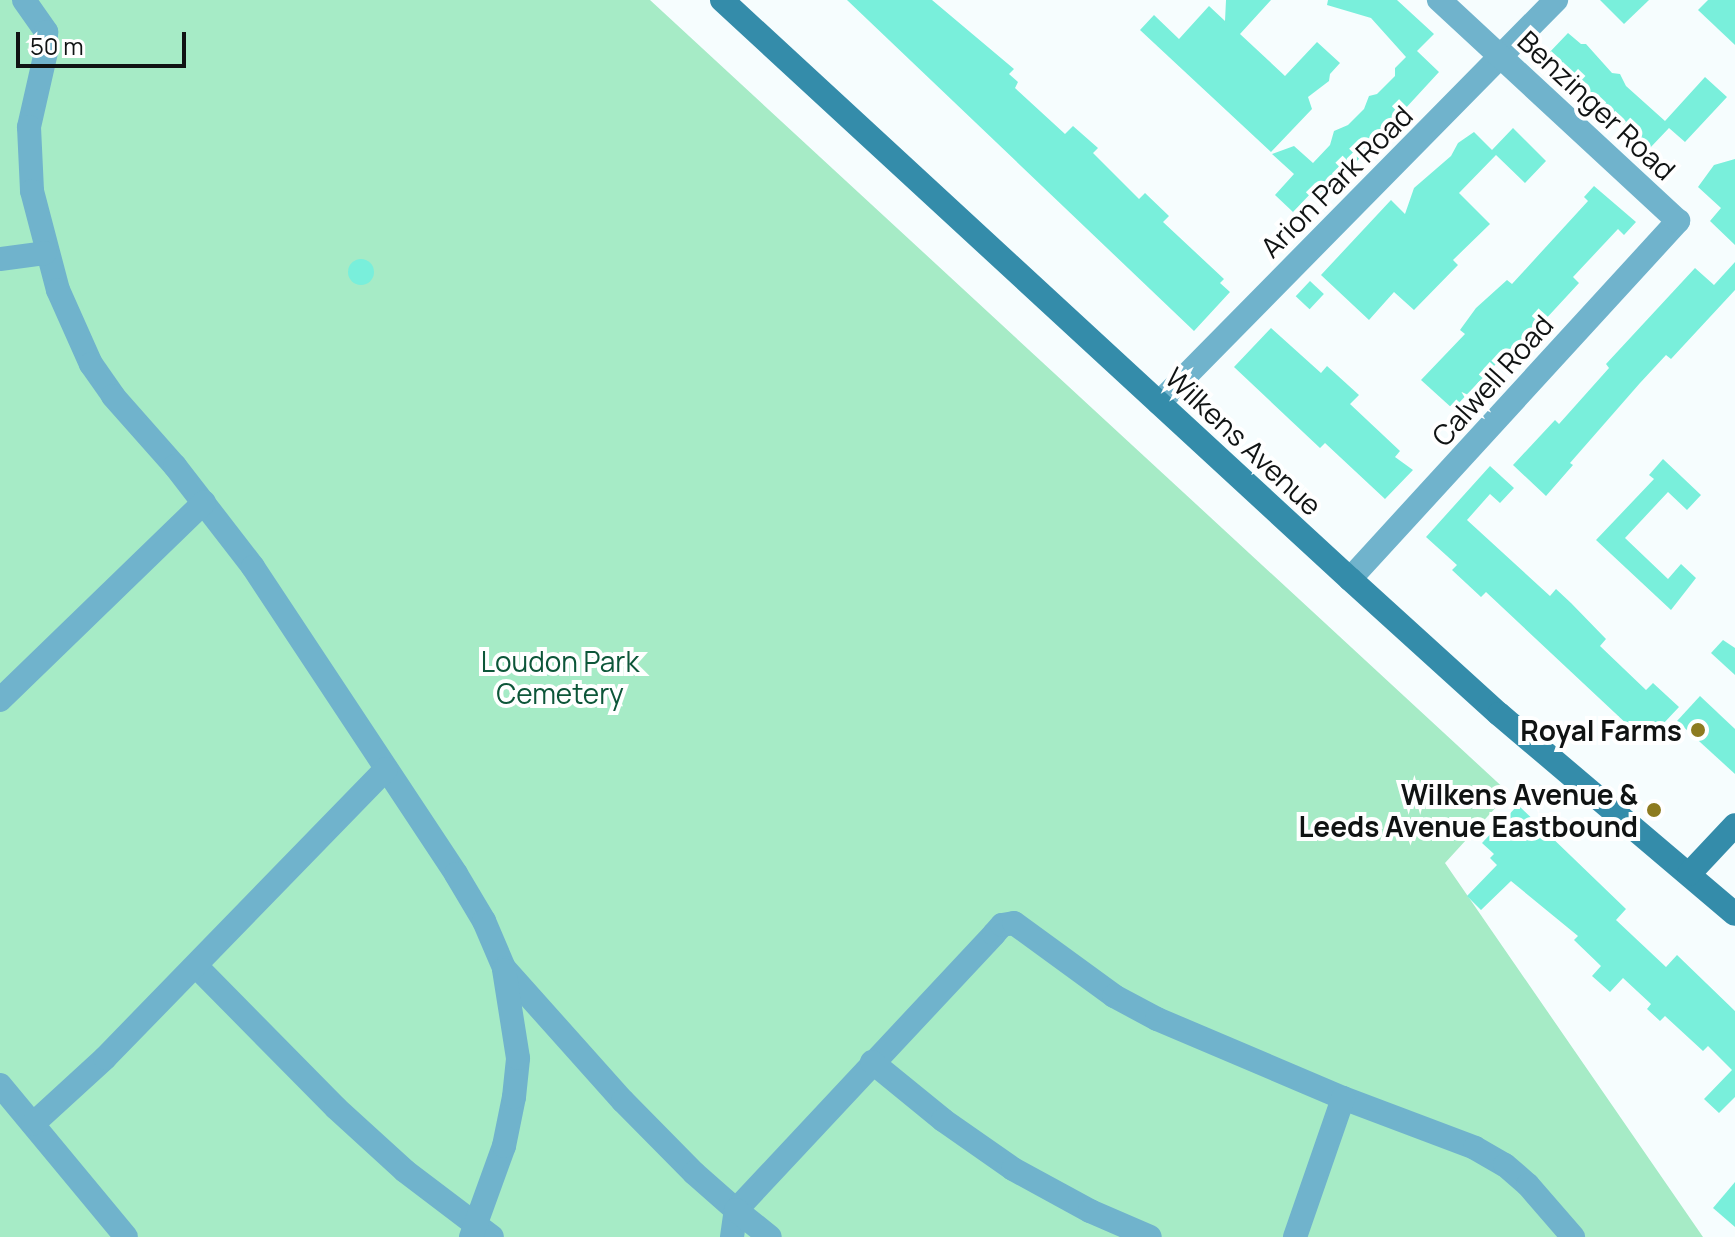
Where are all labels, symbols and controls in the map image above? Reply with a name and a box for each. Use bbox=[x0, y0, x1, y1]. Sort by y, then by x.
scale bar bbox=[20, 16, 190, 66]
street label: Benzinger Road bbox=[1511, 24, 1683, 186]
text: 50 m bbox=[30, 29, 84, 62]
street label: Arion Park Road bbox=[1253, 98, 1419, 264]
street label: Calwell Road bbox=[1424, 308, 1560, 452]
street label: Wilkens Avenue bbox=[1159, 360, 1329, 522]
park label: Loudon Park Cemetery bbox=[481, 644, 639, 710]
place label: Royal Farms bbox=[1520, 713, 1682, 747]
marker: Royal Farms bbox=[1689, 721, 1707, 739]
place label: Wilkens Avenue & Leeds Avenue Eastbound bbox=[1298, 777, 1638, 843]
marker: Wilkens Avenue & Leeds Avenue Eastbound bbox=[1645, 801, 1663, 819]

